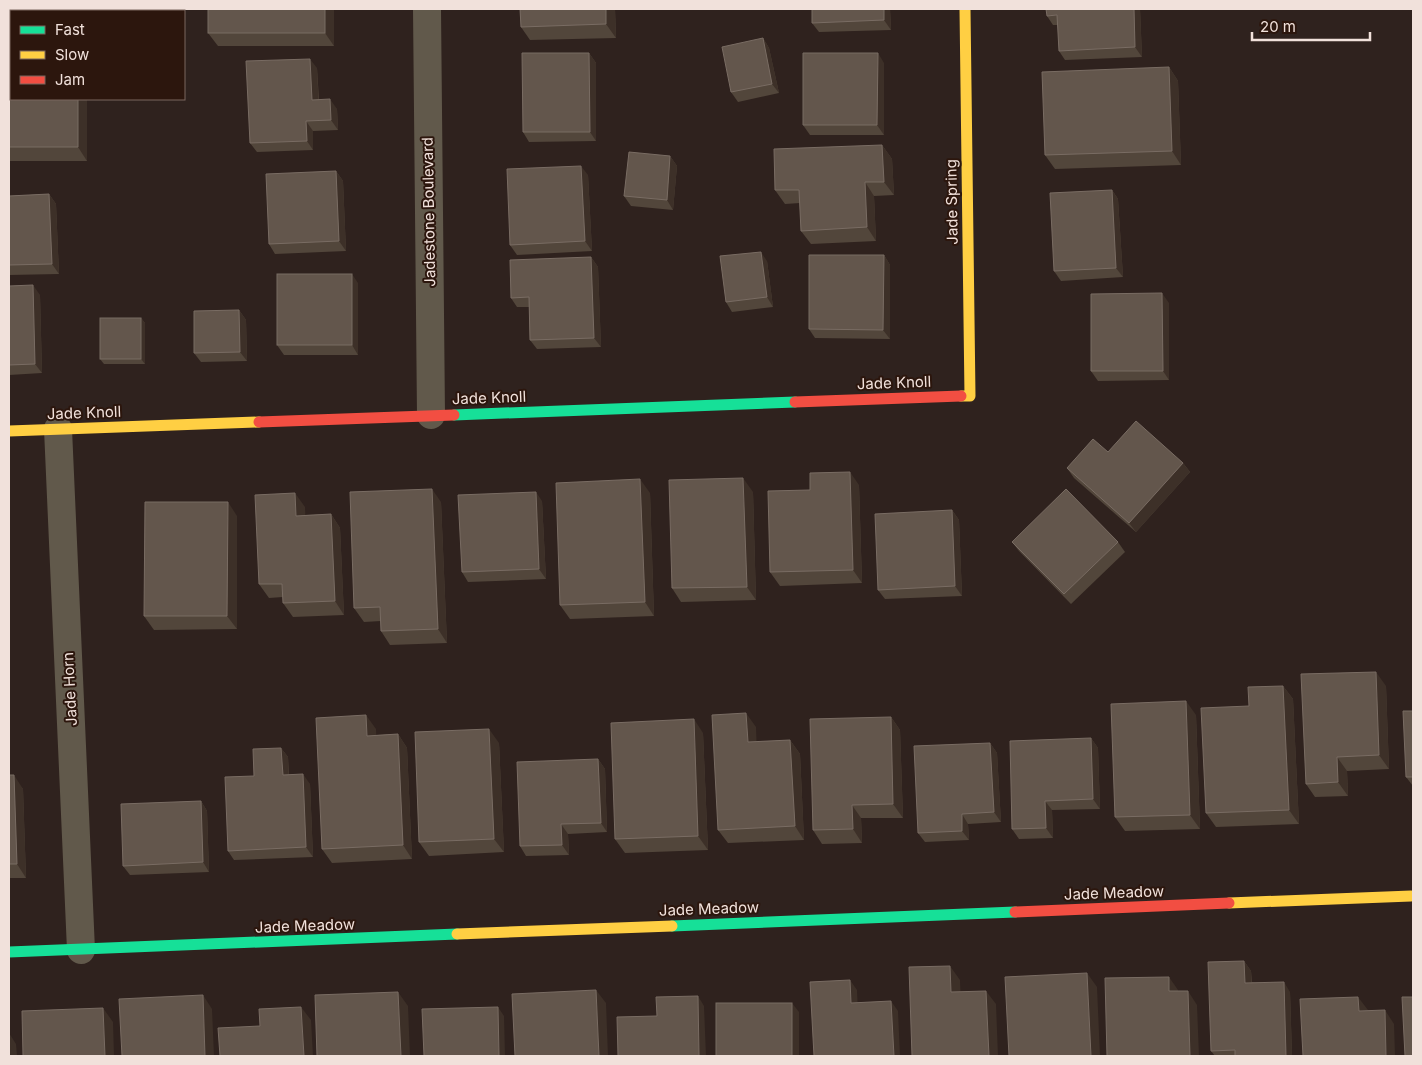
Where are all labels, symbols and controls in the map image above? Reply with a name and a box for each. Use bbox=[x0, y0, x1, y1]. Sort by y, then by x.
legend bbox=[10, 10, 185, 100]
scale bar bbox=[1252, 10, 1370, 42]
text: 20 m bbox=[1260, 17, 1296, 36]
text: Fast bbox=[55, 20, 85, 39]
text: Slow bbox=[55, 45, 89, 64]
text: Jam bbox=[55, 70, 85, 89]
street label: Jadestone Boulevard bbox=[418, 137, 439, 287]
street label: Jade Spring bbox=[941, 159, 962, 245]
street label: Jade Knoll bbox=[857, 372, 931, 393]
street label: Jade Knoll bbox=[452, 387, 526, 408]
street label: Jade Knoll bbox=[47, 402, 121, 423]
street label: Jade Horn bbox=[58, 652, 81, 726]
street label: Jade Meadow bbox=[1064, 881, 1164, 904]
street label: Jade Meadow bbox=[659, 897, 759, 920]
street label: Jade Meadow bbox=[255, 914, 355, 937]

